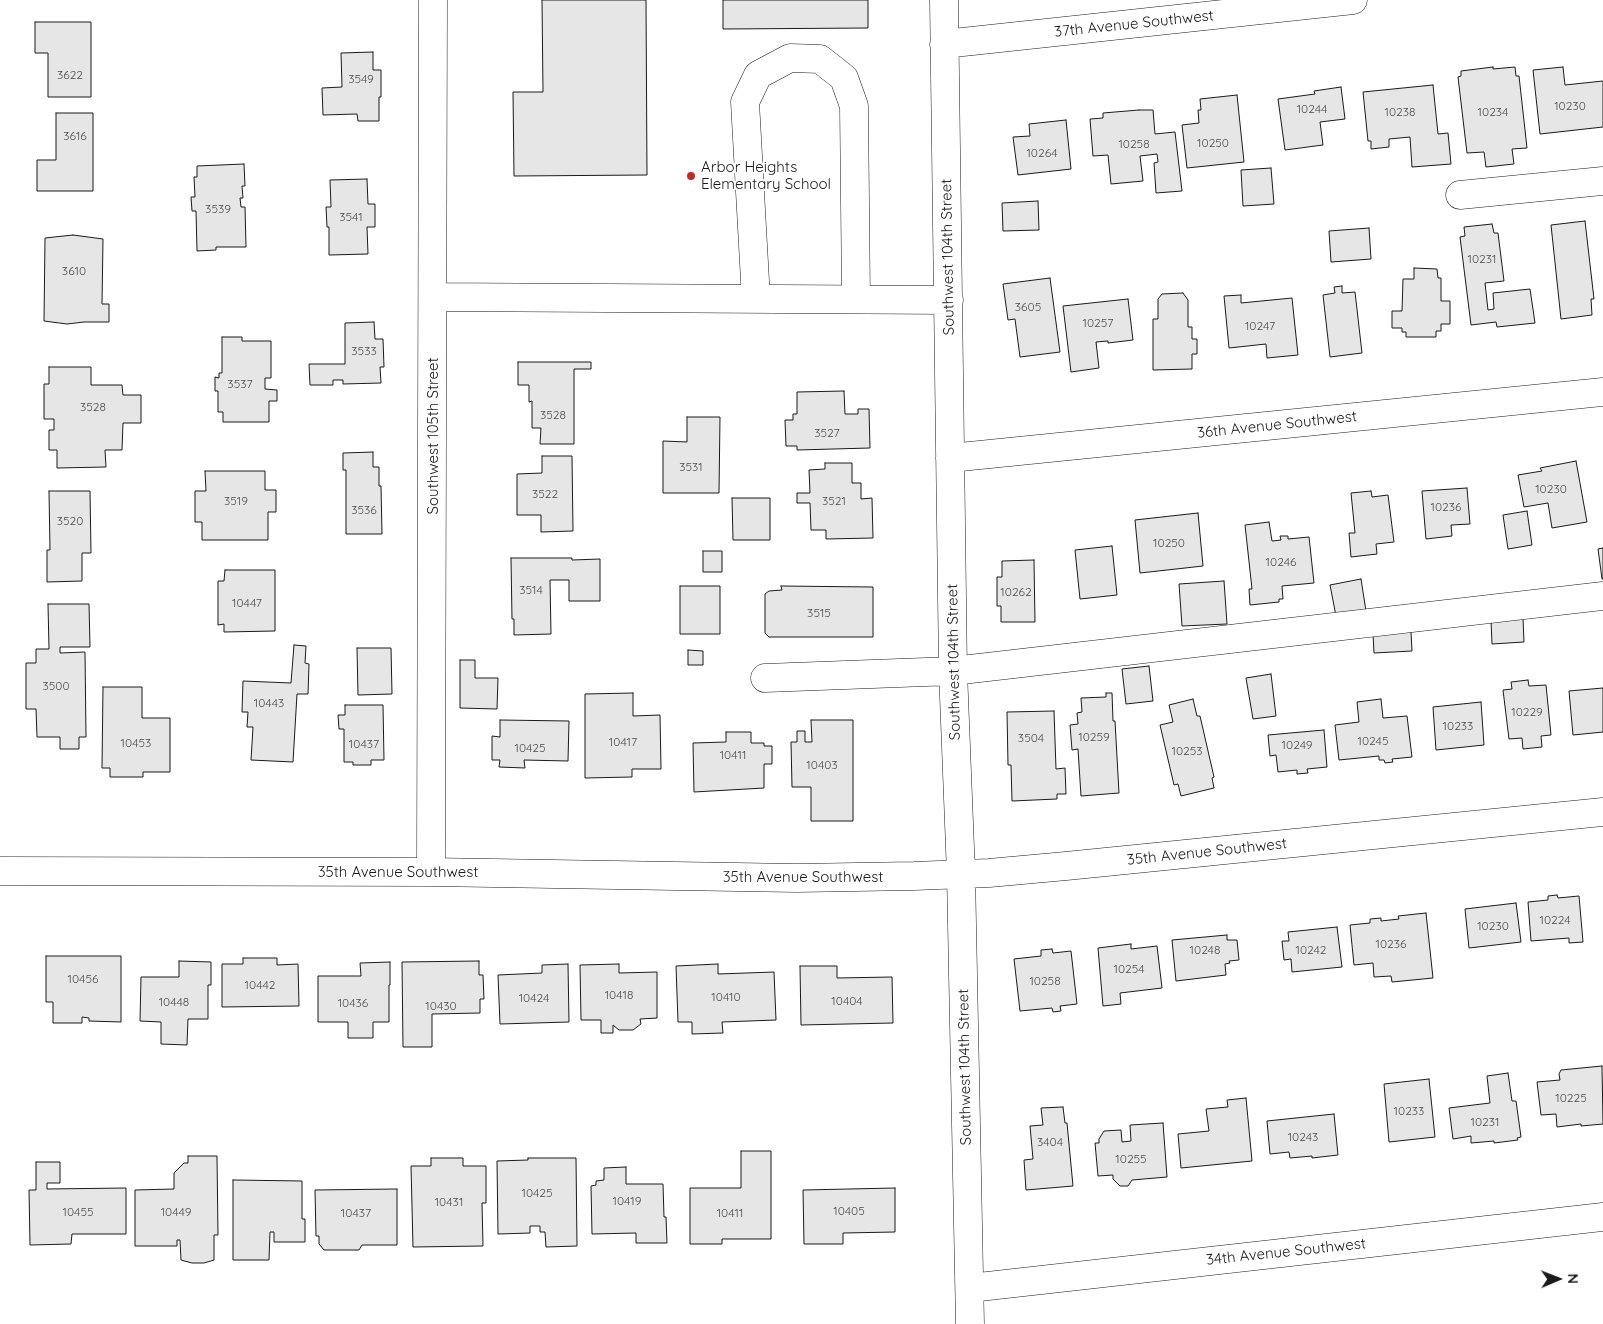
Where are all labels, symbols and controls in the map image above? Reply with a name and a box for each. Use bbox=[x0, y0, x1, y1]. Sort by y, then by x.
street label: 37th Avenue Southwest bbox=[1053, 7, 1215, 41]
house number: 3622 bbox=[57, 68, 83, 82]
house number: 3549 bbox=[348, 72, 374, 86]
house number: 10230 bbox=[1554, 99, 1586, 113]
house number: 10244 bbox=[1297, 102, 1327, 116]
house number: 10238 bbox=[1385, 105, 1415, 119]
house number: 10234 bbox=[1478, 105, 1508, 119]
house number: 3616 bbox=[63, 129, 87, 143]
house number: 10250 bbox=[1197, 136, 1229, 150]
house number: 10258 bbox=[1118, 137, 1150, 151]
house number: 10264 bbox=[1026, 146, 1058, 160]
place label: Arbor Heights Elementary School bbox=[701, 158, 831, 193]
marker: Arbor Heights Elementary School bbox=[685, 170, 697, 182]
street label: Southwest 104th Street bbox=[938, 179, 958, 335]
house number: 3539 bbox=[205, 202, 231, 216]
house number: 3541 bbox=[339, 210, 363, 224]
house number: 10231 bbox=[1468, 252, 1496, 266]
house number: 3610 bbox=[62, 264, 86, 278]
house number: 3605 bbox=[1015, 300, 1041, 314]
house number: 10257 bbox=[1083, 316, 1113, 330]
house number: 10247 bbox=[1245, 319, 1275, 333]
house number: 3533 bbox=[351, 344, 377, 358]
street label: Southwest 105th Street bbox=[424, 358, 442, 514]
house number: 3537 bbox=[227, 377, 253, 391]
house number: 3528 bbox=[80, 400, 106, 414]
house number: 3528 bbox=[540, 408, 566, 422]
street label: 36th Avenue Southwest bbox=[1196, 408, 1358, 442]
house number: 3527 bbox=[814, 426, 840, 440]
house number: 3531 bbox=[679, 460, 703, 474]
house number: 10230 bbox=[1535, 482, 1567, 496]
house number: 3522 bbox=[532, 487, 558, 501]
house number: 3519 bbox=[224, 494, 248, 508]
house number: 3521 bbox=[822, 494, 846, 508]
house number: 10236 bbox=[1431, 500, 1461, 514]
house number: 3536 bbox=[351, 503, 377, 517]
house number: 3520 bbox=[57, 514, 83, 528]
house number: 10250 bbox=[1153, 536, 1185, 550]
house number: 10246 bbox=[1266, 555, 1296, 569]
house number: 3514 bbox=[519, 583, 543, 597]
street label: Southwest 104th Street bbox=[944, 584, 964, 740]
house number: 10262 bbox=[1000, 585, 1032, 599]
house number: 10447 bbox=[232, 596, 262, 610]
house number: 3515 bbox=[807, 606, 831, 620]
house number: 3500 bbox=[42, 679, 70, 693]
house number: 10443 bbox=[254, 696, 284, 710]
house number: 10229 bbox=[1511, 705, 1543, 719]
house number: 10233 bbox=[1443, 719, 1473, 733]
house number: 10259 bbox=[1078, 730, 1110, 744]
house number: 3504 bbox=[1018, 731, 1044, 745]
house number: 10245 bbox=[1357, 734, 1389, 748]
house number: 10417 bbox=[609, 735, 637, 749]
house number: 10453 bbox=[121, 736, 151, 750]
house number: 10437 bbox=[349, 737, 379, 751]
house number: 10249 bbox=[1282, 738, 1312, 752]
house number: 10425 bbox=[514, 741, 546, 755]
house number: 10253 bbox=[1171, 744, 1203, 758]
house number: 10411 bbox=[720, 748, 746, 762]
house number: 10403 bbox=[806, 758, 838, 772]
street label: 35th Avenue Southwest bbox=[1126, 835, 1288, 869]
street label: 35th Avenue Southwest bbox=[318, 863, 478, 881]
street label: 35th Avenue Southwest bbox=[723, 868, 883, 886]
house number: 10224 bbox=[1539, 913, 1571, 927]
house number: 10230 bbox=[1477, 919, 1509, 933]
house number: 10236 bbox=[1376, 937, 1406, 951]
house number: 10248 bbox=[1190, 943, 1220, 957]
house number: 10242 bbox=[1295, 943, 1327, 957]
house number: 10254 bbox=[1113, 962, 1145, 976]
house number: 10456 bbox=[68, 972, 98, 986]
house number: 10258 bbox=[1029, 974, 1061, 988]
house number: 10442 bbox=[245, 978, 275, 992]
house number: 10418 bbox=[605, 988, 633, 1002]
street label: Southwest 104th Street bbox=[955, 989, 975, 1145]
house number: 10410 bbox=[711, 990, 741, 1004]
house number: 10424 bbox=[519, 991, 549, 1005]
house number: 10404 bbox=[831, 994, 863, 1008]
house number: 10448 bbox=[159, 995, 189, 1009]
house number: 10436 bbox=[338, 996, 368, 1010]
house number: 10430 bbox=[425, 999, 457, 1013]
house number: 10225 bbox=[1555, 1091, 1587, 1105]
house number: 10233 bbox=[1394, 1104, 1424, 1118]
house number: 10231 bbox=[1471, 1115, 1499, 1129]
house number: 10243 bbox=[1288, 1130, 1318, 1144]
house number: 3404 bbox=[1037, 1135, 1063, 1149]
house number: 10255 bbox=[1115, 1152, 1147, 1166]
house number: 10425 bbox=[521, 1186, 553, 1200]
house number: 10419 bbox=[613, 1194, 641, 1208]
house number: 10431 bbox=[435, 1195, 463, 1209]
house number: 10405 bbox=[833, 1204, 865, 1218]
house number: 10455 bbox=[62, 1205, 94, 1219]
house number: 10449 bbox=[161, 1205, 191, 1219]
house number: 10437 bbox=[341, 1206, 371, 1220]
house number: 10411 bbox=[717, 1206, 743, 1220]
street label: 34th Avenue Southwest bbox=[1205, 1235, 1367, 1269]
north arrow bbox=[1533, 1254, 1583, 1304]
text: N bbox=[1564, 1273, 1582, 1284]

